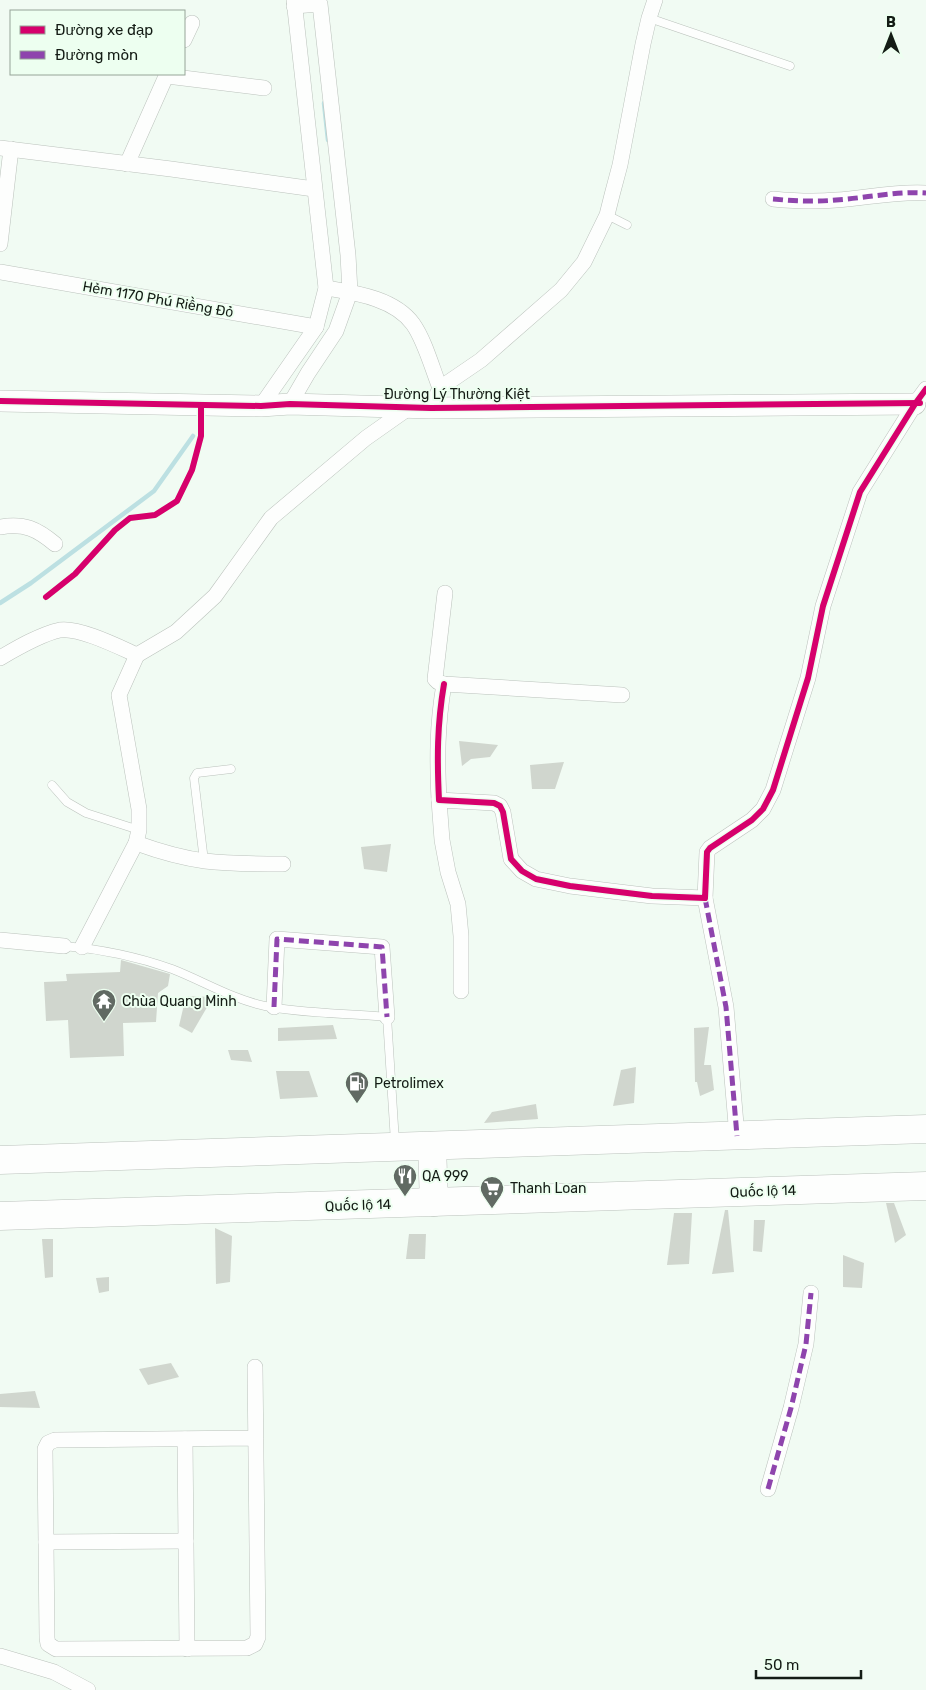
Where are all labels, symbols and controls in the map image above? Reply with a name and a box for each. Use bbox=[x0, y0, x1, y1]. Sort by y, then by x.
legend bbox=[10, 10, 185, 75]
north arrow bbox=[866, 10, 916, 60]
text: B bbox=[886, 14, 896, 31]
text: Đường xe đạp bbox=[55, 21, 153, 39]
text: Đường mòn bbox=[55, 46, 138, 64]
street label: Hẻm 1170 Phú Riềng Đỏ bbox=[81, 277, 235, 321]
street label: Đường Lý Thường Kiệt bbox=[384, 386, 530, 403]
temple icon: Chùa Quang Minh bbox=[91, 988, 117, 1022]
place label: Chùa Quang Minh bbox=[122, 993, 237, 1010]
fuel station icon: Petrolimex bbox=[344, 1070, 370, 1104]
place label: Petrolimex bbox=[374, 1075, 444, 1092]
restaurant icon: QA 999 bbox=[392, 1163, 418, 1197]
place label: QA 999 bbox=[422, 1168, 469, 1185]
supermarket icon: Thanh Loan bbox=[479, 1175, 505, 1209]
place label: Thanh Loan bbox=[510, 1180, 587, 1197]
street label: Quốc lộ 14 bbox=[730, 1181, 797, 1201]
street label: Quốc lộ 14 bbox=[325, 1195, 392, 1215]
scale bar bbox=[756, 1648, 861, 1680]
text: 50 m bbox=[764, 1656, 799, 1674]

